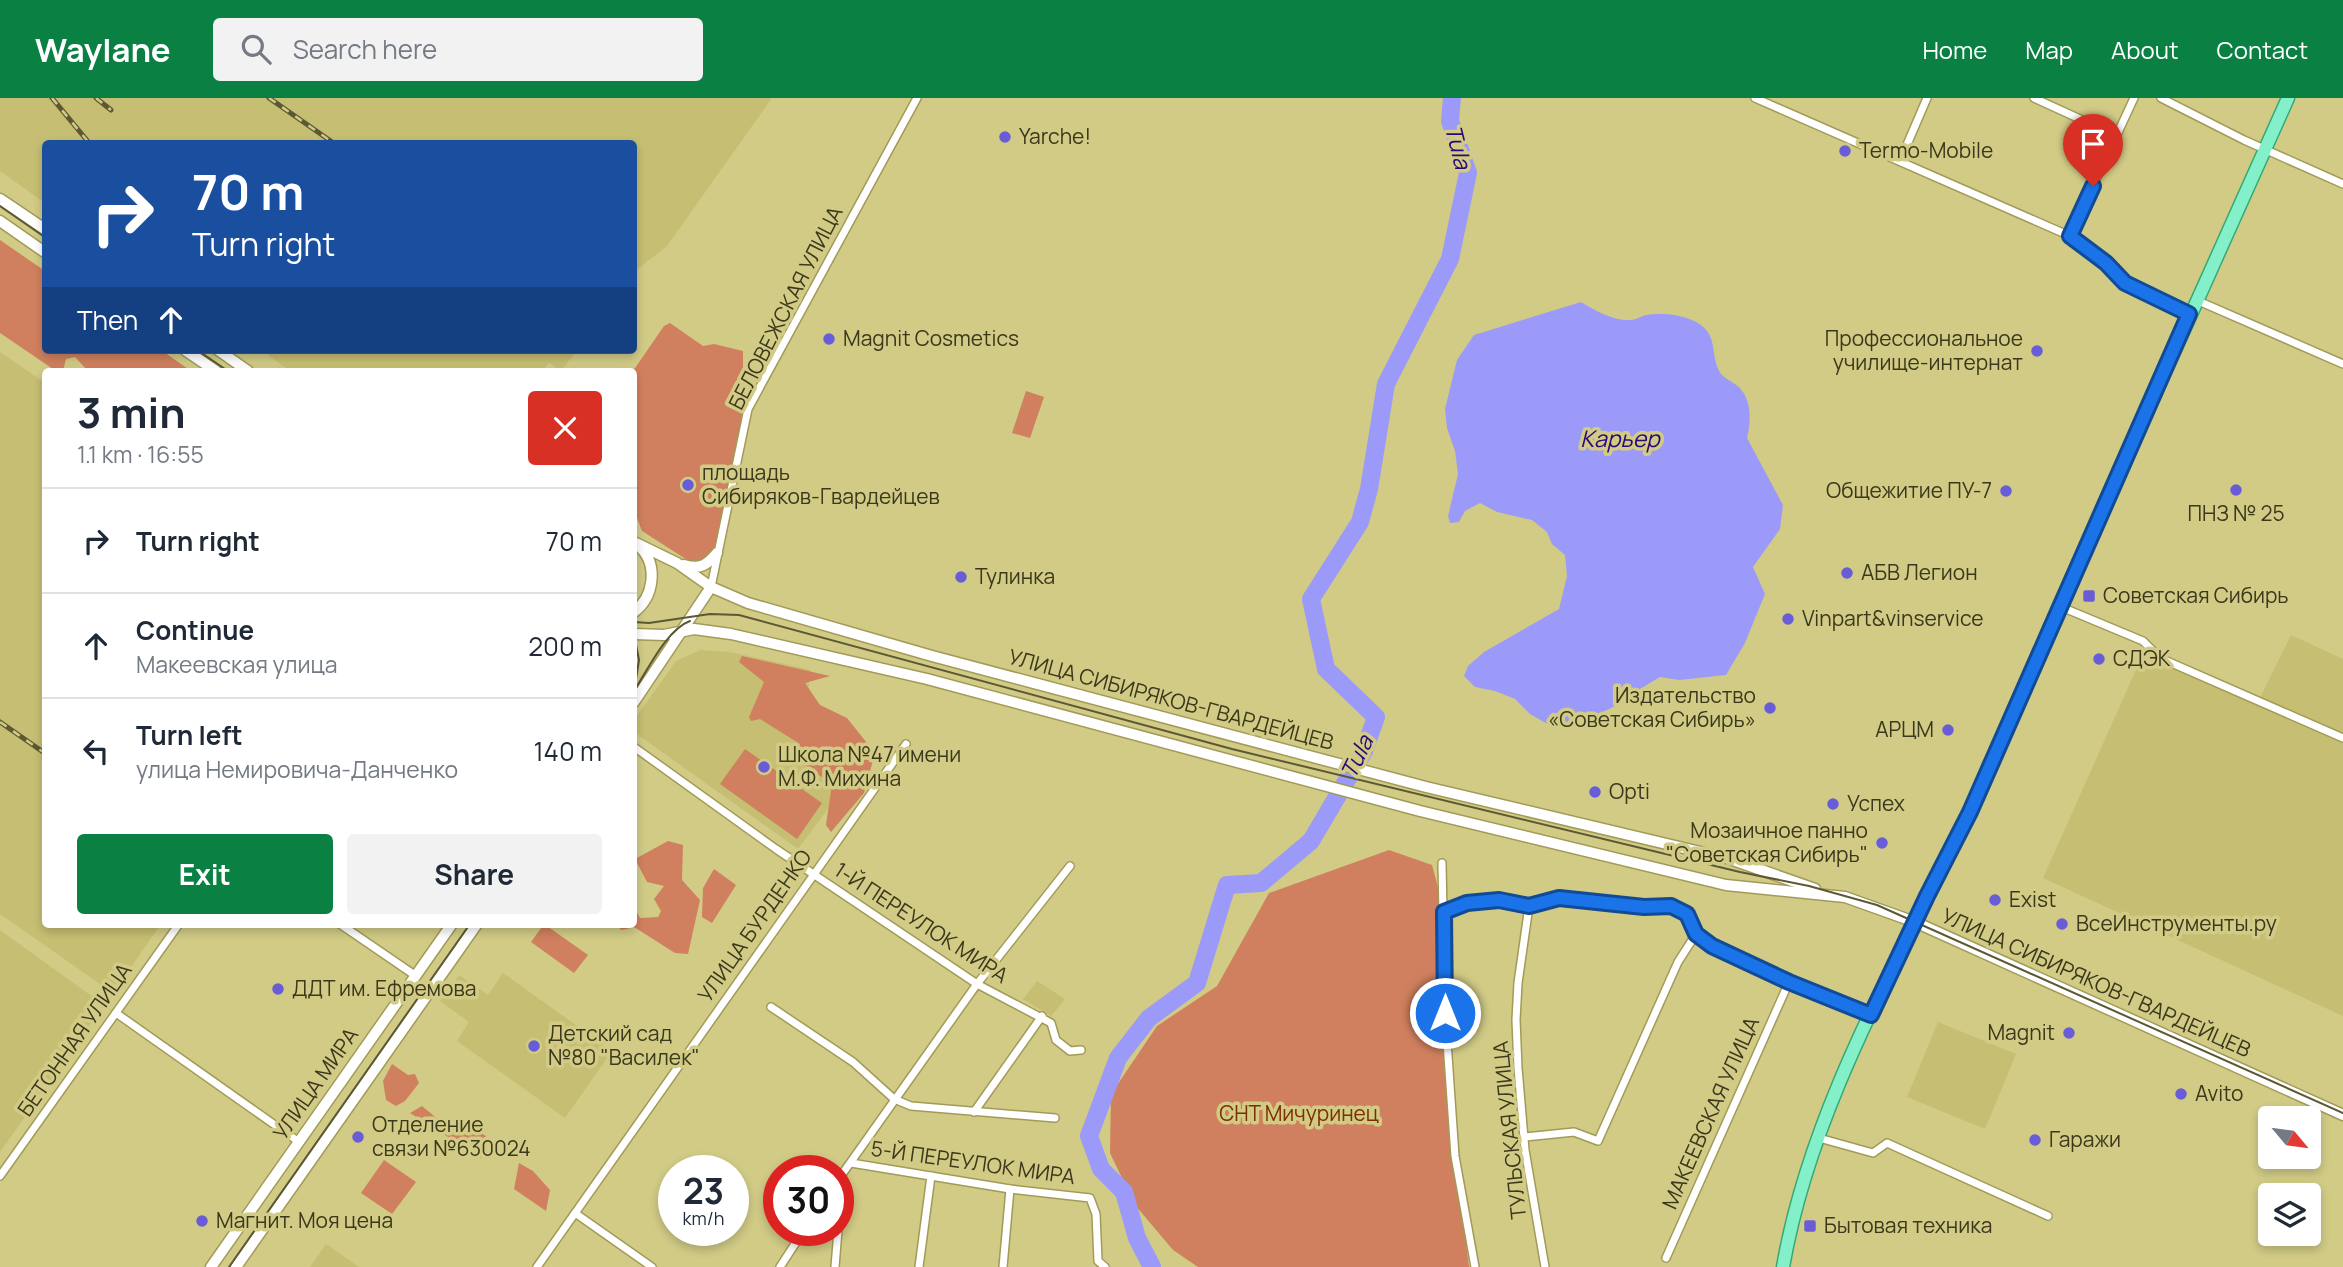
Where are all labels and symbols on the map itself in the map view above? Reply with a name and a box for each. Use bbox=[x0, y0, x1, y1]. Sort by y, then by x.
pin bbox=[2063, 114, 2123, 186]
water label: Tula bbox=[1438, 121, 1480, 173]
place label: Yarche! bbox=[1019, 122, 1091, 150]
marker: Yarche! bbox=[997, 129, 1013, 145]
place label: Termo-Mobile bbox=[1859, 136, 1993, 164]
marker: Termo-Mobile bbox=[1837, 143, 1853, 159]
street label: БЕЛОВЕЖСКАЯ УЛИЦА bbox=[722, 201, 849, 414]
place label: Magnit Cosmetics bbox=[843, 324, 1019, 352]
place label: Профессиональное училище-интернат bbox=[1825, 324, 2023, 376]
marker: Magnit Cosmetics bbox=[821, 331, 837, 347]
marker: Профессиональное училище-интернат bbox=[2029, 343, 2045, 359]
water label: Карьер bbox=[1580, 422, 1661, 454]
place label: площадь Сибиряков-Гвардейцев bbox=[702, 458, 940, 510]
place label: Общежитие ПУ-7 bbox=[1826, 476, 1992, 504]
marker: площадь Сибиряков-Гвардейцев bbox=[680, 477, 696, 493]
marker: ПНЗ № 25 bbox=[2228, 482, 2244, 498]
marker: Общежитие ПУ-7 bbox=[1998, 483, 2014, 499]
place label: ПНЗ № 25 bbox=[2187, 499, 2285, 527]
place label: АБВ Легион bbox=[1861, 558, 1978, 586]
place label: Тулинка bbox=[975, 562, 1055, 590]
marker: АБВ Легион bbox=[1839, 565, 1855, 581]
marker: Тулинка bbox=[953, 569, 969, 585]
place label: Советская Сибирь bbox=[2103, 581, 2289, 609]
marker: Советская Сибирь bbox=[2081, 588, 2097, 604]
place label: Vinpart&vinservice bbox=[1802, 604, 1983, 632]
marker: Vinpart&vinservice bbox=[1780, 611, 1796, 627]
street label: УЛИЦА СИБИРЯКОВ-ГВАРДЕЙЦЕВ bbox=[1006, 642, 1337, 756]
place label: СДЭК bbox=[2113, 644, 2171, 672]
marker: СДЭК bbox=[2091, 651, 2107, 667]
place label: Издательство «Советская Сибирь» bbox=[1548, 681, 1756, 733]
marker: Издательство «Советская Сибирь» bbox=[1762, 700, 1778, 716]
place label: АРЦМ bbox=[1875, 715, 1934, 743]
marker: АРЦМ bbox=[1940, 722, 1956, 738]
water label: Tula bbox=[1332, 729, 1381, 784]
place label: Школа №47 имени М.Ф. Михина bbox=[778, 740, 961, 792]
marker: Школа №47 имени М.Ф. Михина bbox=[756, 759, 772, 775]
place label: Opti bbox=[1609, 777, 1650, 805]
marker: Opti bbox=[1587, 784, 1603, 800]
place label: Успех bbox=[1847, 789, 1905, 817]
marker: Успех bbox=[1825, 796, 1841, 812]
place label: Мозаичное панно "Советская Сибирь" bbox=[1666, 816, 1868, 868]
marker: Мозаичное панно "Советская Сибирь" bbox=[1874, 835, 1890, 851]
street label: УЛИЦА БУРДЕНКО bbox=[691, 844, 817, 1007]
street label: 1-Й ПЕРЕУЛОК МИРА bbox=[829, 855, 1014, 989]
place label: Exist bbox=[2009, 885, 2056, 913]
marker: Exist bbox=[1987, 892, 2003, 908]
street label: УЛИЦА СИБИРЯКОВ-ГВАРДЕЙЦЕВ bbox=[1937, 901, 2255, 1063]
place label: ВсеИнструменты.ру bbox=[2076, 909, 2277, 937]
marker: ВсеИнструменты.ру bbox=[2054, 916, 2070, 932]
street label: БЕТОННАЯ УЛИЦА bbox=[11, 957, 138, 1122]
place label: ДДТ им. Ефремова bbox=[292, 974, 476, 1002]
position arrow bbox=[1408, 976, 1482, 1050]
marker: ДДТ им. Ефремова bbox=[270, 981, 286, 997]
street label: МАКЕЕВСКАЯ УЛИЦА bbox=[1655, 1012, 1765, 1213]
place label: Magnit bbox=[1987, 1018, 2055, 1046]
place label: Детский сад №80 "Василек" bbox=[548, 1019, 700, 1071]
street label: УЛИЦА МИРА bbox=[266, 1022, 364, 1145]
marker: Magnit bbox=[2061, 1025, 2077, 1041]
marker: Детский сад №80 "Василек" bbox=[526, 1038, 542, 1054]
street label: ТУЛЬСКАЯ УЛИЦА bbox=[1486, 1040, 1532, 1221]
place label: Avito bbox=[2195, 1079, 2243, 1107]
marker: Avito bbox=[2173, 1086, 2189, 1102]
park label: СНТ Мичуринец bbox=[1219, 1099, 1379, 1127]
north arrow bbox=[2258, 1106, 2320, 1169]
place label: Отделение связи №630024 bbox=[372, 1110, 531, 1162]
place label: Гаражи bbox=[2049, 1125, 2121, 1153]
marker: Отделение связи №630024 bbox=[350, 1129, 366, 1145]
marker: Гаражи bbox=[2027, 1132, 2043, 1148]
street label: 5-Й ПЕРЕУЛОК МИРА bbox=[869, 1134, 1077, 1190]
speed limit sign: 30 bbox=[763, 1155, 854, 1246]
place label: Магнит. Моя цена bbox=[216, 1206, 393, 1234]
place label: Бытовая техника bbox=[1824, 1211, 1992, 1239]
marker: Магнит. Моя цена bbox=[194, 1213, 210, 1229]
marker: Бытовая техника bbox=[1802, 1218, 1818, 1234]

